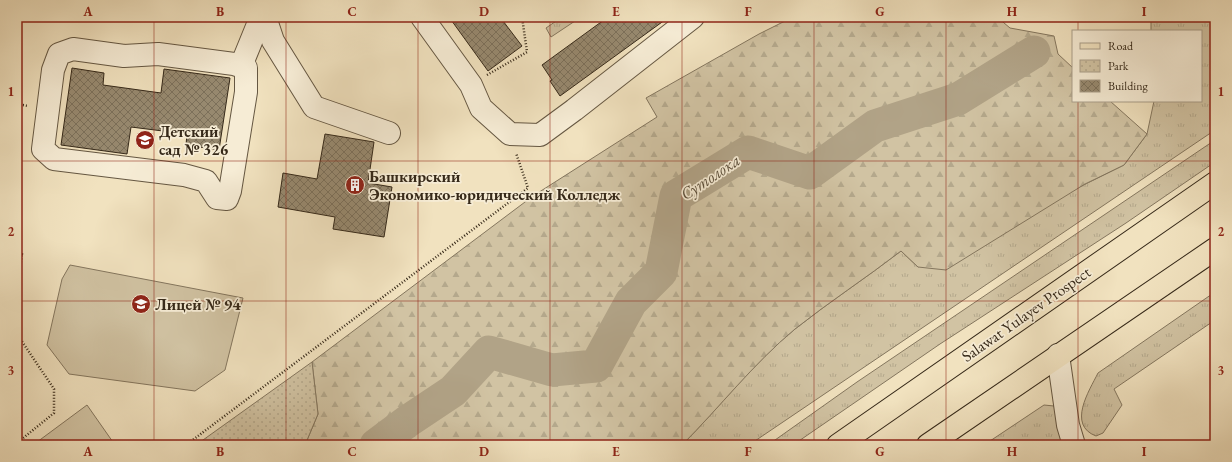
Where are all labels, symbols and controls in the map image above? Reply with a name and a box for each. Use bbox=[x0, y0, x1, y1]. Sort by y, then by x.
text: A bbox=[82, 3, 93, 20]
text: B bbox=[216, 3, 224, 20]
text: C bbox=[347, 3, 357, 20]
text: D bbox=[479, 3, 489, 20]
text: E bbox=[612, 3, 620, 20]
text: F bbox=[744, 3, 752, 20]
text: G bbox=[875, 3, 885, 20]
text: H bbox=[1007, 3, 1018, 20]
text: I bbox=[1142, 3, 1147, 20]
legend bbox=[1072, 30, 1202, 102]
text: Road bbox=[1108, 38, 1134, 54]
text: Park bbox=[1108, 58, 1129, 74]
text: Building bbox=[1108, 78, 1149, 94]
text: 1 bbox=[8, 83, 15, 100]
text: 1 bbox=[1218, 83, 1225, 100]
place label: Детский сад № 326 bbox=[159, 121, 229, 160]
school or university icon: Детский сад № 326 bbox=[134, 129, 156, 151]
water label: Сутолока bbox=[676, 149, 744, 205]
place label: Башкирский Экономико-юридический Колледж bbox=[369, 166, 620, 205]
building icon: Башкирский Экономико-юридический Колледж bbox=[344, 174, 366, 196]
text: 2 bbox=[8, 223, 15, 240]
text: 2 bbox=[1218, 223, 1225, 240]
street label: Salawat Yulayev Prospect bbox=[957, 262, 1095, 366]
school or university icon: Лицей № 94 bbox=[130, 293, 152, 315]
place label: Лицей № 94 bbox=[155, 294, 241, 315]
text: 3 bbox=[8, 362, 15, 379]
text: 3 bbox=[1218, 362, 1225, 379]
text: A bbox=[82, 443, 93, 460]
text: B bbox=[216, 443, 224, 460]
text: C bbox=[347, 443, 357, 460]
text: D bbox=[479, 443, 489, 460]
text: E bbox=[612, 443, 620, 460]
text: F bbox=[744, 443, 752, 460]
text: G bbox=[875, 443, 885, 460]
text: H bbox=[1007, 443, 1018, 460]
text: I bbox=[1142, 443, 1147, 460]

